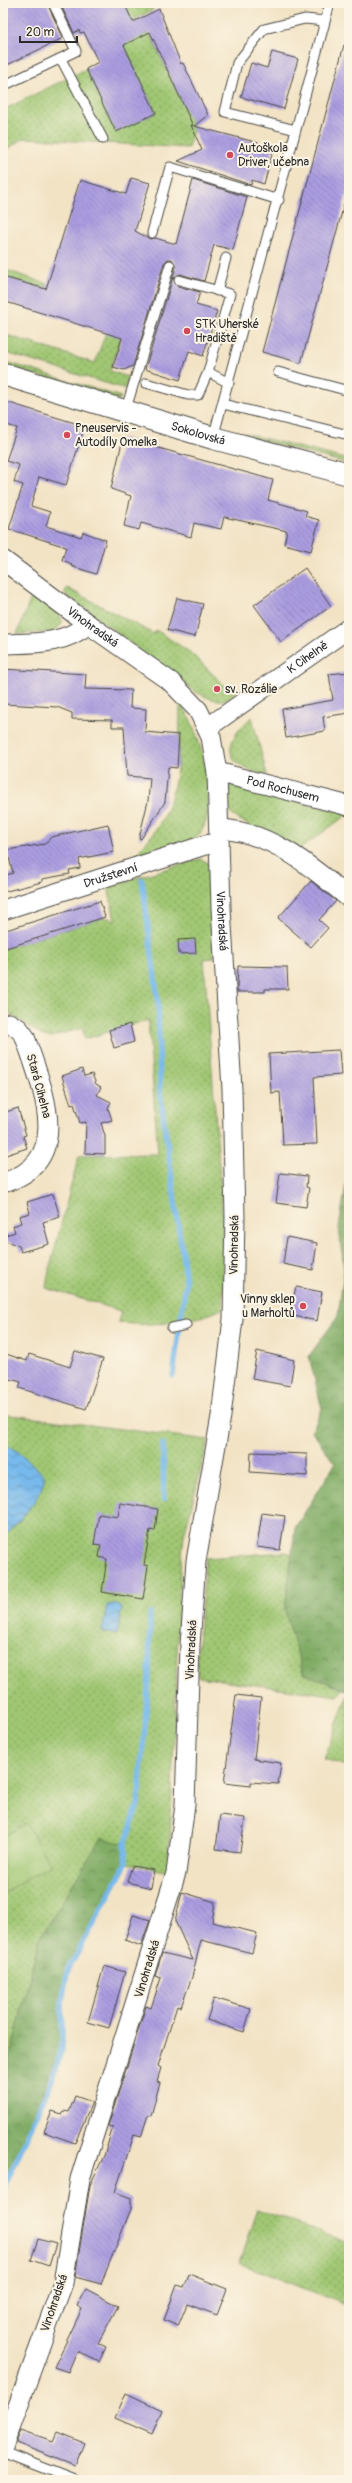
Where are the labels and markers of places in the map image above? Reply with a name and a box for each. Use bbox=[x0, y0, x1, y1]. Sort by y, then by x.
place label: Autoškola Driver, učebna bbox=[238, 141, 310, 170]
marker: Autoškola Driver, učebna bbox=[225, 150, 235, 160]
place label: STK Uherské Hradiště bbox=[195, 317, 259, 346]
marker: STK Uherské Hradiště bbox=[182, 326, 192, 336]
place label: Pneuservis - Autodíly Omelka bbox=[75, 421, 158, 450]
marker: Pneuservis - Autodíly Omelka bbox=[62, 430, 72, 440]
place label: sv. Rozálie bbox=[225, 682, 277, 697]
marker: sv. Rozálie bbox=[212, 684, 222, 694]
place label: Vinny sklep u Marholtů bbox=[240, 1292, 295, 1321]
marker: Vinny sklep u Marholtů bbox=[298, 1301, 308, 1311]

